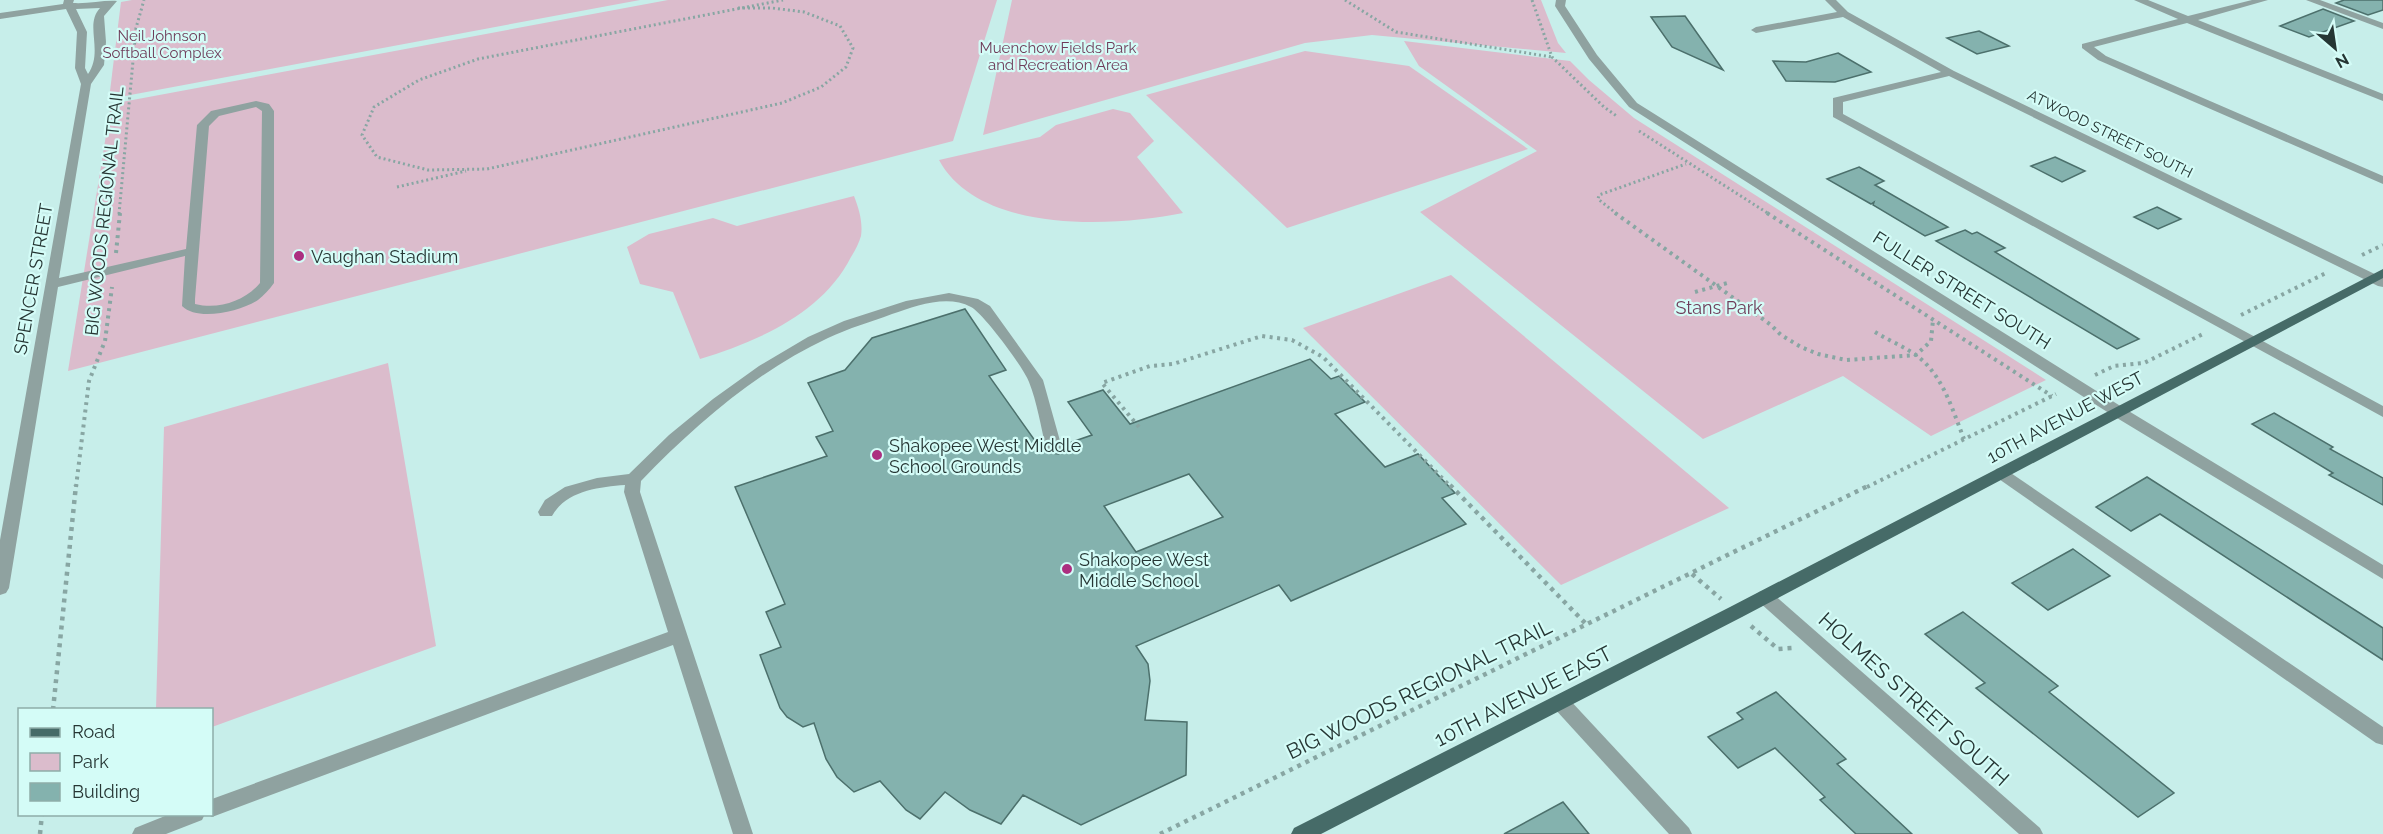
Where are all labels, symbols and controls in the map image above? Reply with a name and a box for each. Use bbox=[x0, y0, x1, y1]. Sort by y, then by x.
north arrow bbox=[2305, 18, 2365, 78]
park label: Neil Johnson Softball Complex bbox=[102, 27, 222, 62]
park label: Muenchow Fields Park and Recreation Area bbox=[980, 39, 1136, 74]
text: N bbox=[2332, 49, 2352, 72]
street label: BIG WOODS REGIONAL TRAIL bbox=[80, 85, 128, 337]
street label: ATWOOD STREET SOUTH bbox=[2025, 86, 2195, 182]
street label: SPENCER STREET bbox=[9, 202, 57, 356]
street label: FULLER STREET SOUTH bbox=[1869, 227, 2055, 353]
place label: Vaughan Stadium bbox=[311, 246, 458, 267]
marker: Vaughan Stadium bbox=[292, 249, 306, 263]
park label: Stans Park bbox=[1675, 297, 1763, 318]
street label: 10TH AVENUE WEST bbox=[1983, 367, 2147, 467]
place label: Shakopee West Middle School Grounds bbox=[889, 435, 1082, 477]
marker: Shakopee West Middle School Grounds bbox=[870, 448, 884, 462]
place label: Shakopee West Middle School bbox=[1079, 549, 1209, 591]
marker: Shakopee West Middle School bbox=[1060, 562, 1074, 576]
street label: HOLMES STREET SOUTH bbox=[1814, 607, 2014, 791]
street label: BIG WOODS REGIONAL TRAIL bbox=[1282, 614, 1556, 764]
street label: 10TH AVENUE EAST bbox=[1430, 640, 1616, 752]
legend bbox=[18, 708, 213, 816]
text: Road bbox=[72, 721, 115, 742]
text: Park bbox=[72, 751, 109, 772]
text: Building bbox=[72, 781, 140, 802]

